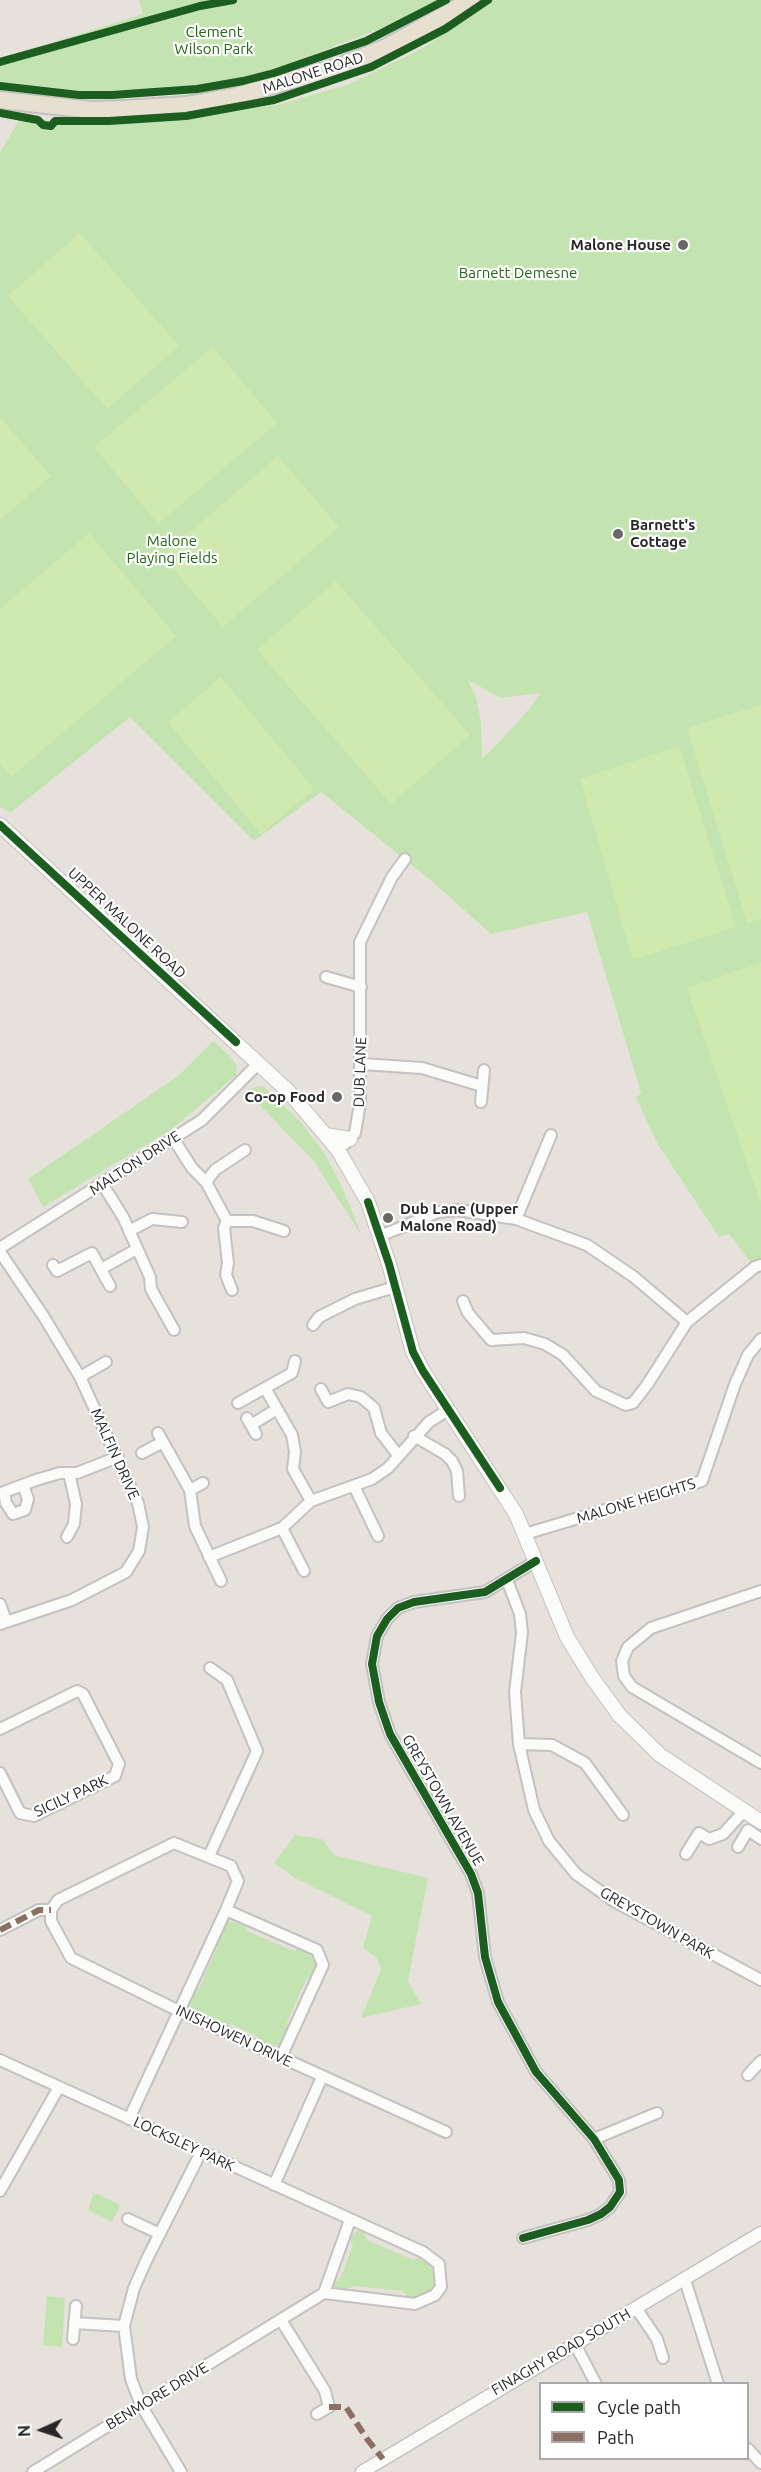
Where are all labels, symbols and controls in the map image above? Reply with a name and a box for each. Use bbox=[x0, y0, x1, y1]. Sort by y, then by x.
park label: Clement Wilson Park bbox=[175, 23, 253, 58]
street label: MALONE ROAD bbox=[260, 48, 366, 98]
place label: Malone House bbox=[571, 236, 671, 254]
marker: Malone House bbox=[676, 238, 690, 252]
park label: Barnett Demesne bbox=[459, 264, 577, 282]
place label: Barnett's Cottage bbox=[630, 516, 695, 551]
marker: Barnett's Cottage bbox=[611, 527, 625, 541]
park label: Malone Playing Fields bbox=[126, 532, 218, 567]
street label: UPPER MALONE ROAD bbox=[64, 864, 190, 982]
street label: DUB LANE bbox=[350, 1036, 370, 1108]
place label: Co-op Food bbox=[244, 1088, 325, 1106]
marker: Co-op Food bbox=[330, 1090, 344, 1104]
street label: MALTON DRIVE bbox=[86, 1127, 184, 1199]
place label: Dub Lane (Upper Malone Road) bbox=[400, 1200, 518, 1235]
marker: Dub Lane (Upper Malone Road) bbox=[381, 1211, 395, 1225]
street label: MALFIN DRIVE bbox=[87, 1406, 143, 1502]
street label: MALONE HEIGHTS bbox=[574, 1474, 698, 1528]
street label: GREYSTOWN AVENUE bbox=[398, 1731, 488, 1869]
street label: SICILY PARK bbox=[31, 1771, 111, 1821]
street label: GREYSTOWN PARK bbox=[597, 1883, 717, 1963]
street label: INISHOWEN DRIVE bbox=[173, 2001, 295, 2071]
street label: LOCKSLEY PARK bbox=[130, 2113, 238, 2175]
street label: FINAGHY ROAD SOUTH bbox=[488, 2305, 634, 2399]
street label: BENMORE DRIVE bbox=[103, 2358, 211, 2434]
legend bbox=[539, 2382, 749, 2460]
text: Cycle path bbox=[597, 2397, 681, 2417]
north arrow bbox=[12, 2400, 72, 2460]
text: N bbox=[15, 2425, 33, 2437]
text: Path bbox=[597, 2427, 634, 2447]

